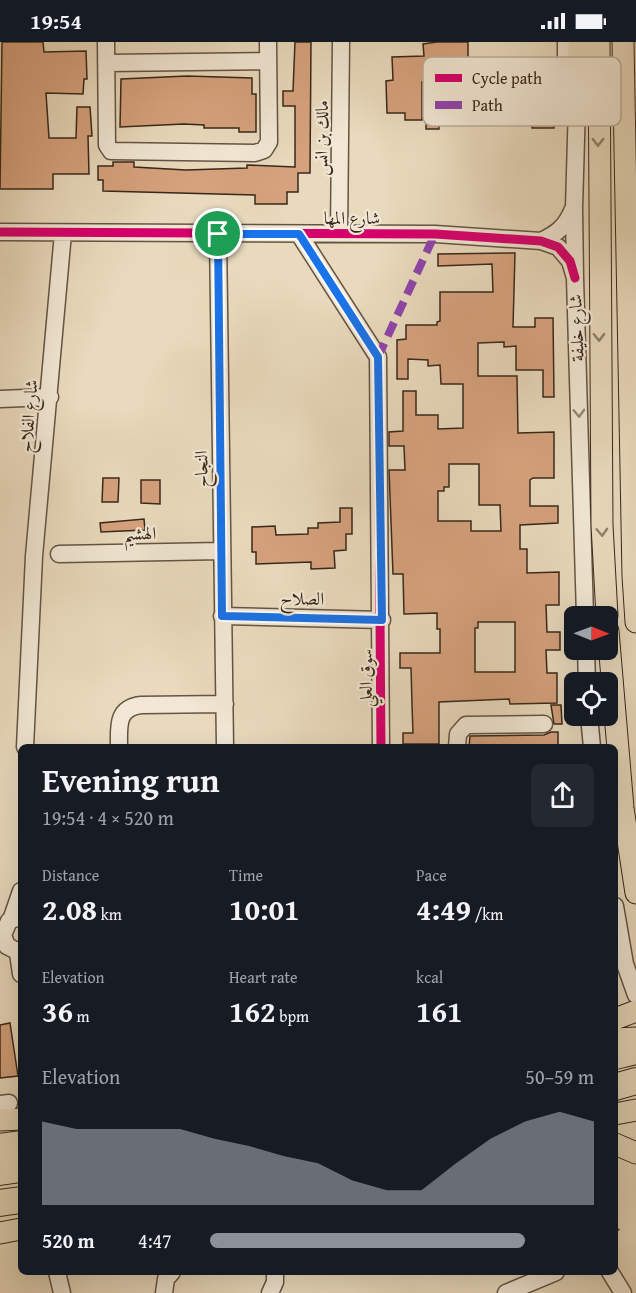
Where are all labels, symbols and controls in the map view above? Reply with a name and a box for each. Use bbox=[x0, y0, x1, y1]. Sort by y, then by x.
text: 19:54 bbox=[30, 5, 82, 37]
legend bbox=[423, 57, 621, 126]
text: Cycle path bbox=[472, 66, 542, 90]
text: Path bbox=[472, 93, 503, 117]
street label: مالك بن انس bbox=[307, 100, 335, 176]
one-way arrow bbox=[592, 138, 604, 147]
street label: شارع المها bbox=[324, 204, 380, 233]
pin bbox=[192, 208, 243, 259]
icon: arrive bbox=[201, 217, 234, 250]
street label: شارع خليفة bbox=[561, 294, 593, 362]
one-way arrow bbox=[593, 333, 606, 342]
street label: شارع الفلاح bbox=[11, 378, 48, 454]
one-way arrow bbox=[572, 409, 585, 418]
street label: النجاح bbox=[187, 450, 218, 488]
street label: الهشيم bbox=[123, 519, 157, 552]
one-way arrow bbox=[595, 528, 608, 537]
street label: الصلاح bbox=[280, 584, 325, 615]
north arrow bbox=[564, 606, 618, 660]
map controls bbox=[564, 606, 618, 726]
street label: سوق العلي bbox=[352, 649, 383, 707]
button: locate bbox=[564, 672, 618, 726]
text: Evening run bbox=[42, 756, 219, 804]
button: share bbox=[531, 764, 594, 827]
text: 19:54 · 4 × 520 m bbox=[42, 803, 174, 832]
text: Distance bbox=[42, 863, 99, 887]
text: Time bbox=[229, 863, 263, 887]
text: Pace bbox=[416, 863, 447, 887]
text: 2.08 bbox=[42, 887, 97, 931]
text: 10:01 bbox=[229, 887, 300, 931]
text: 4:49 bbox=[416, 887, 471, 931]
text: km bbox=[97, 902, 122, 926]
text: /km bbox=[471, 902, 503, 926]
text: Elevation bbox=[42, 965, 105, 989]
text: Heart rate bbox=[229, 965, 298, 989]
text: kcal bbox=[416, 965, 443, 989]
text: 36 bbox=[42, 989, 73, 1033]
text: 162 bbox=[229, 989, 276, 1033]
text: 161 bbox=[416, 989, 463, 1033]
text: m bbox=[73, 1004, 90, 1028]
text: bpm bbox=[276, 1004, 309, 1028]
text: Elevation bbox=[42, 1062, 120, 1091]
text: 50–59 m bbox=[525, 1062, 594, 1091]
text: 520 m bbox=[42, 1226, 95, 1255]
text: 4:47 bbox=[138, 1226, 172, 1255]

